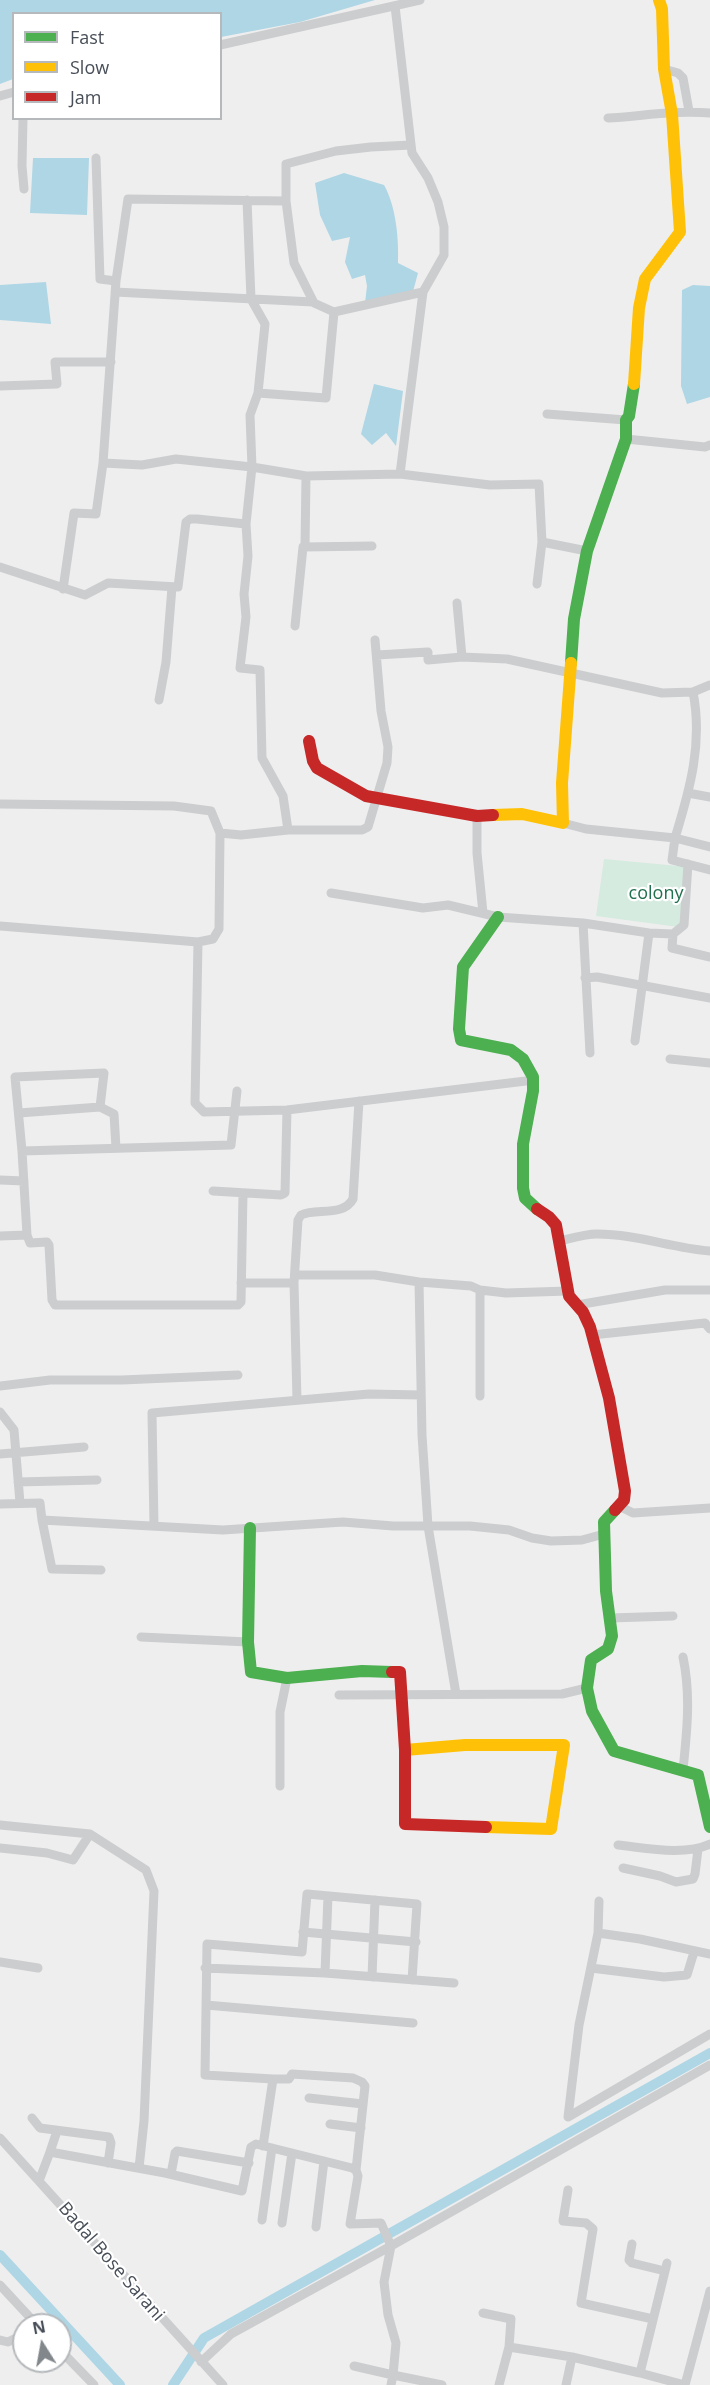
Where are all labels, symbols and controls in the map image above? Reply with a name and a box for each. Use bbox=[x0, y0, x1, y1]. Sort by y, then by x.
legend bbox=[12, 12, 222, 120]
text: Fast bbox=[70, 25, 104, 49]
text: Slow bbox=[70, 55, 109, 79]
text: Jam bbox=[70, 85, 102, 109]
park label: colony bbox=[629, 883, 683, 905]
street label: Badal Bose Sarani bbox=[53, 2198, 169, 2326]
north arrow bbox=[12, 2313, 72, 2373]
text: N bbox=[30, 2315, 47, 2339]

